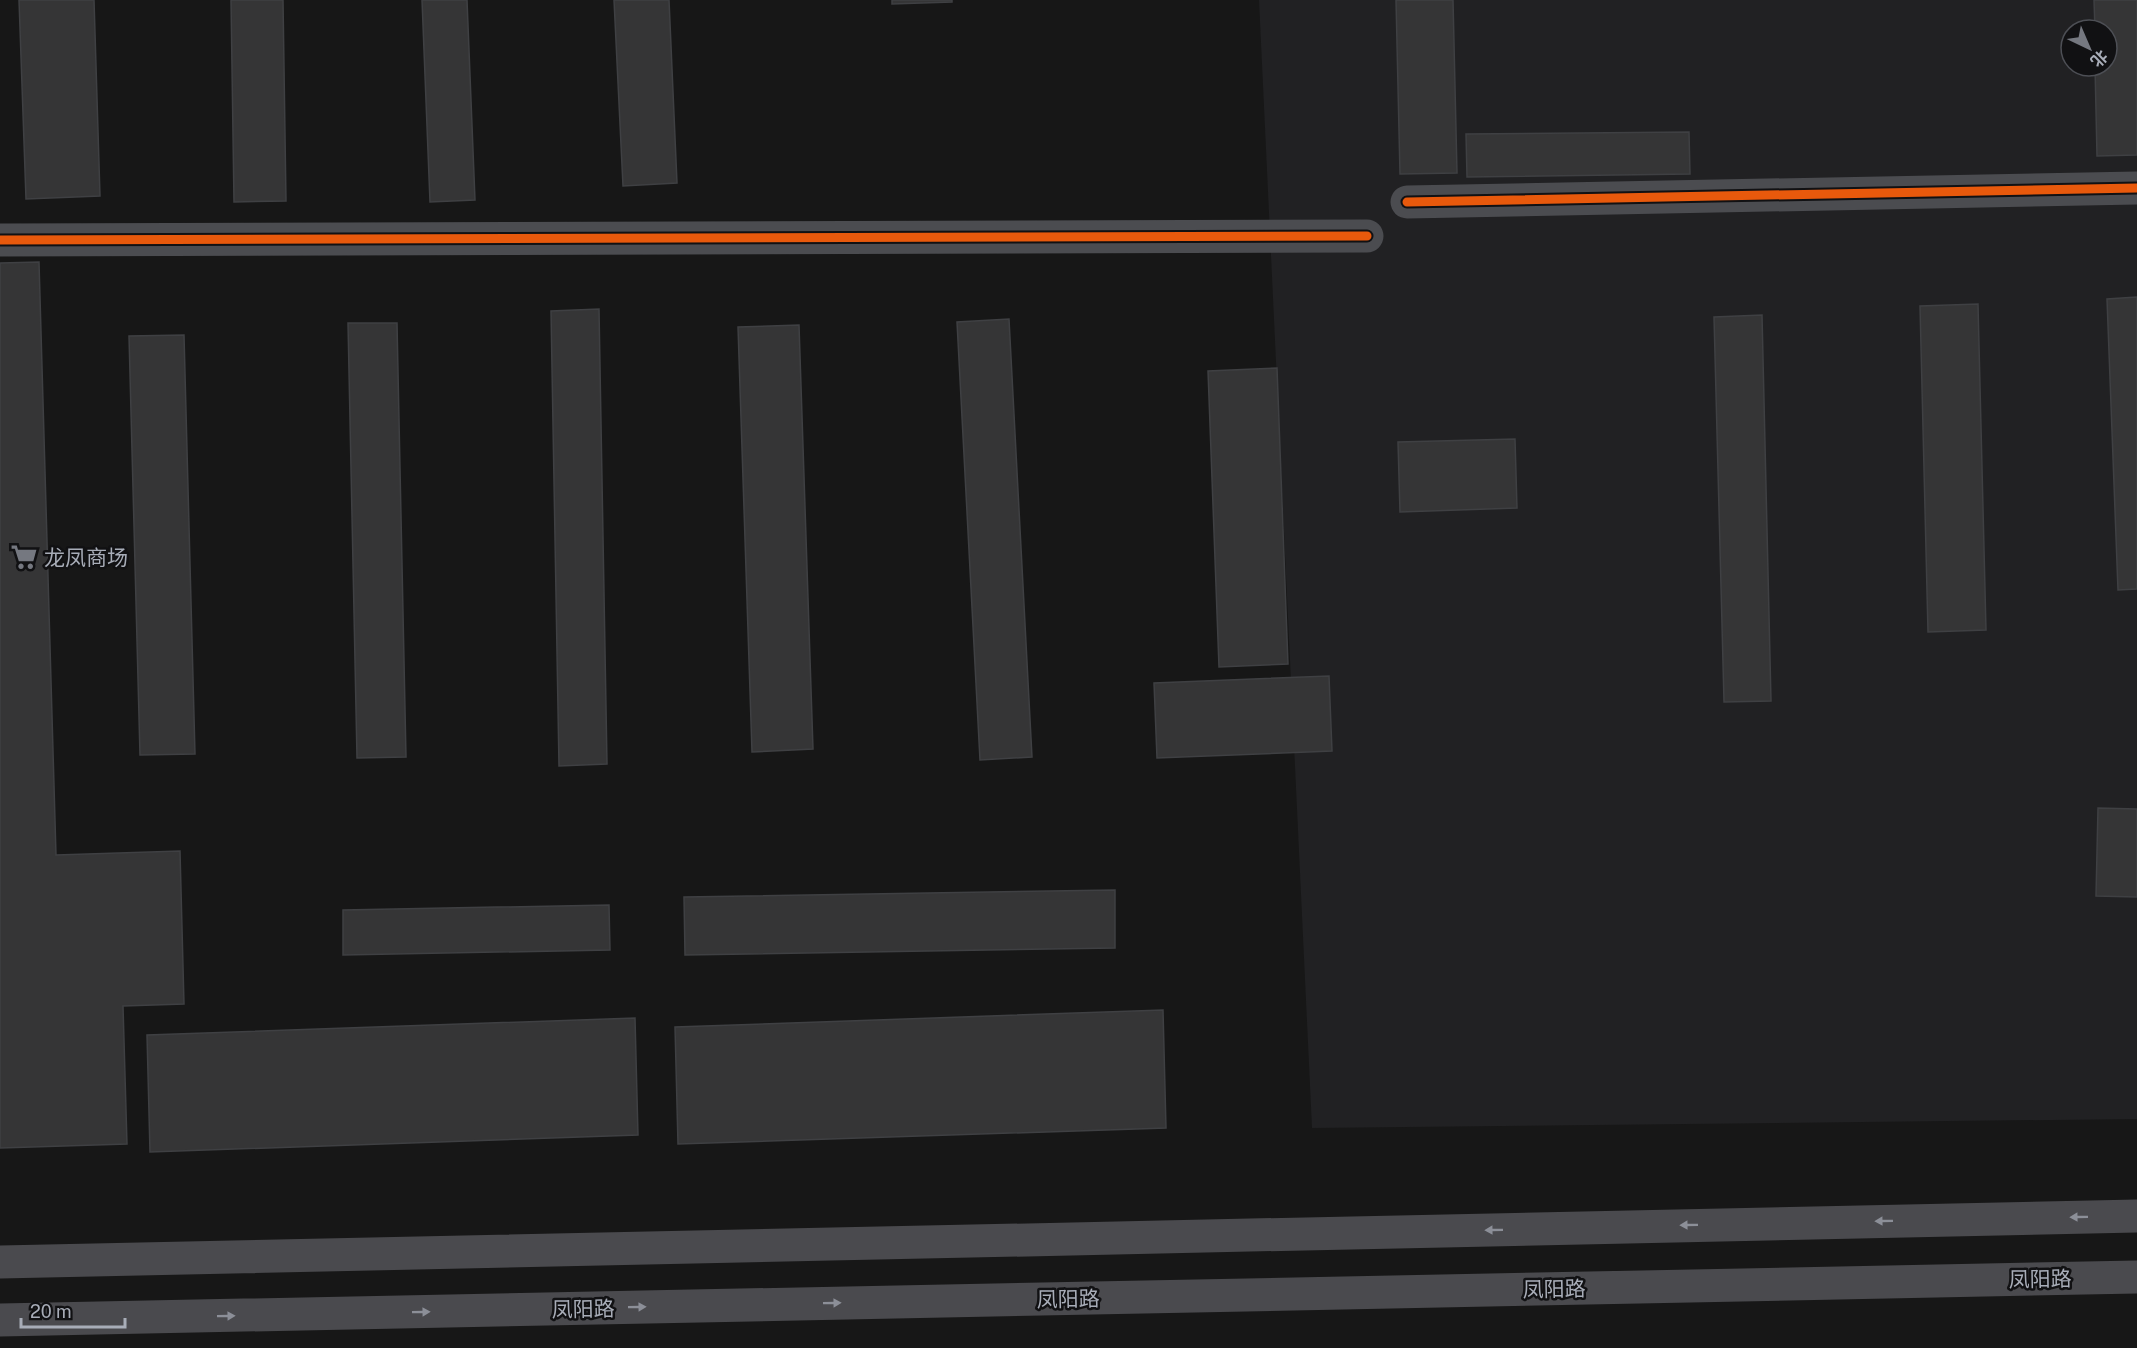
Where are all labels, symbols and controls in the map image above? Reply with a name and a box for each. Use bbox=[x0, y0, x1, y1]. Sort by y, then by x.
north arrow bbox=[2059, 18, 2119, 78]
text: 北 bbox=[2087, 46, 2111, 71]
supermarket icon: 龙凤商场 bbox=[9, 542, 39, 572]
place label: 龙凤商场 bbox=[44, 545, 128, 570]
one-way arrow bbox=[2069, 1212, 2088, 1222]
one-way arrow bbox=[1874, 1216, 1893, 1226]
one-way arrow bbox=[1679, 1221, 1698, 1230]
one-way arrow bbox=[1484, 1225, 1503, 1234]
street label: 凤阳路 bbox=[2008, 1266, 2072, 1292]
street label: 凤阳路 bbox=[1522, 1276, 1586, 1302]
street label: 凤阳路 bbox=[1036, 1286, 1100, 1312]
scale bar bbox=[21, 1291, 124, 1329]
street label: 凤阳路 bbox=[551, 1296, 615, 1322]
one-way arrow bbox=[823, 1299, 842, 1308]
text: 20 m bbox=[30, 1301, 72, 1322]
one-way arrow bbox=[628, 1303, 647, 1312]
one-way arrow bbox=[412, 1307, 431, 1317]
one-way arrow bbox=[217, 1311, 236, 1321]

